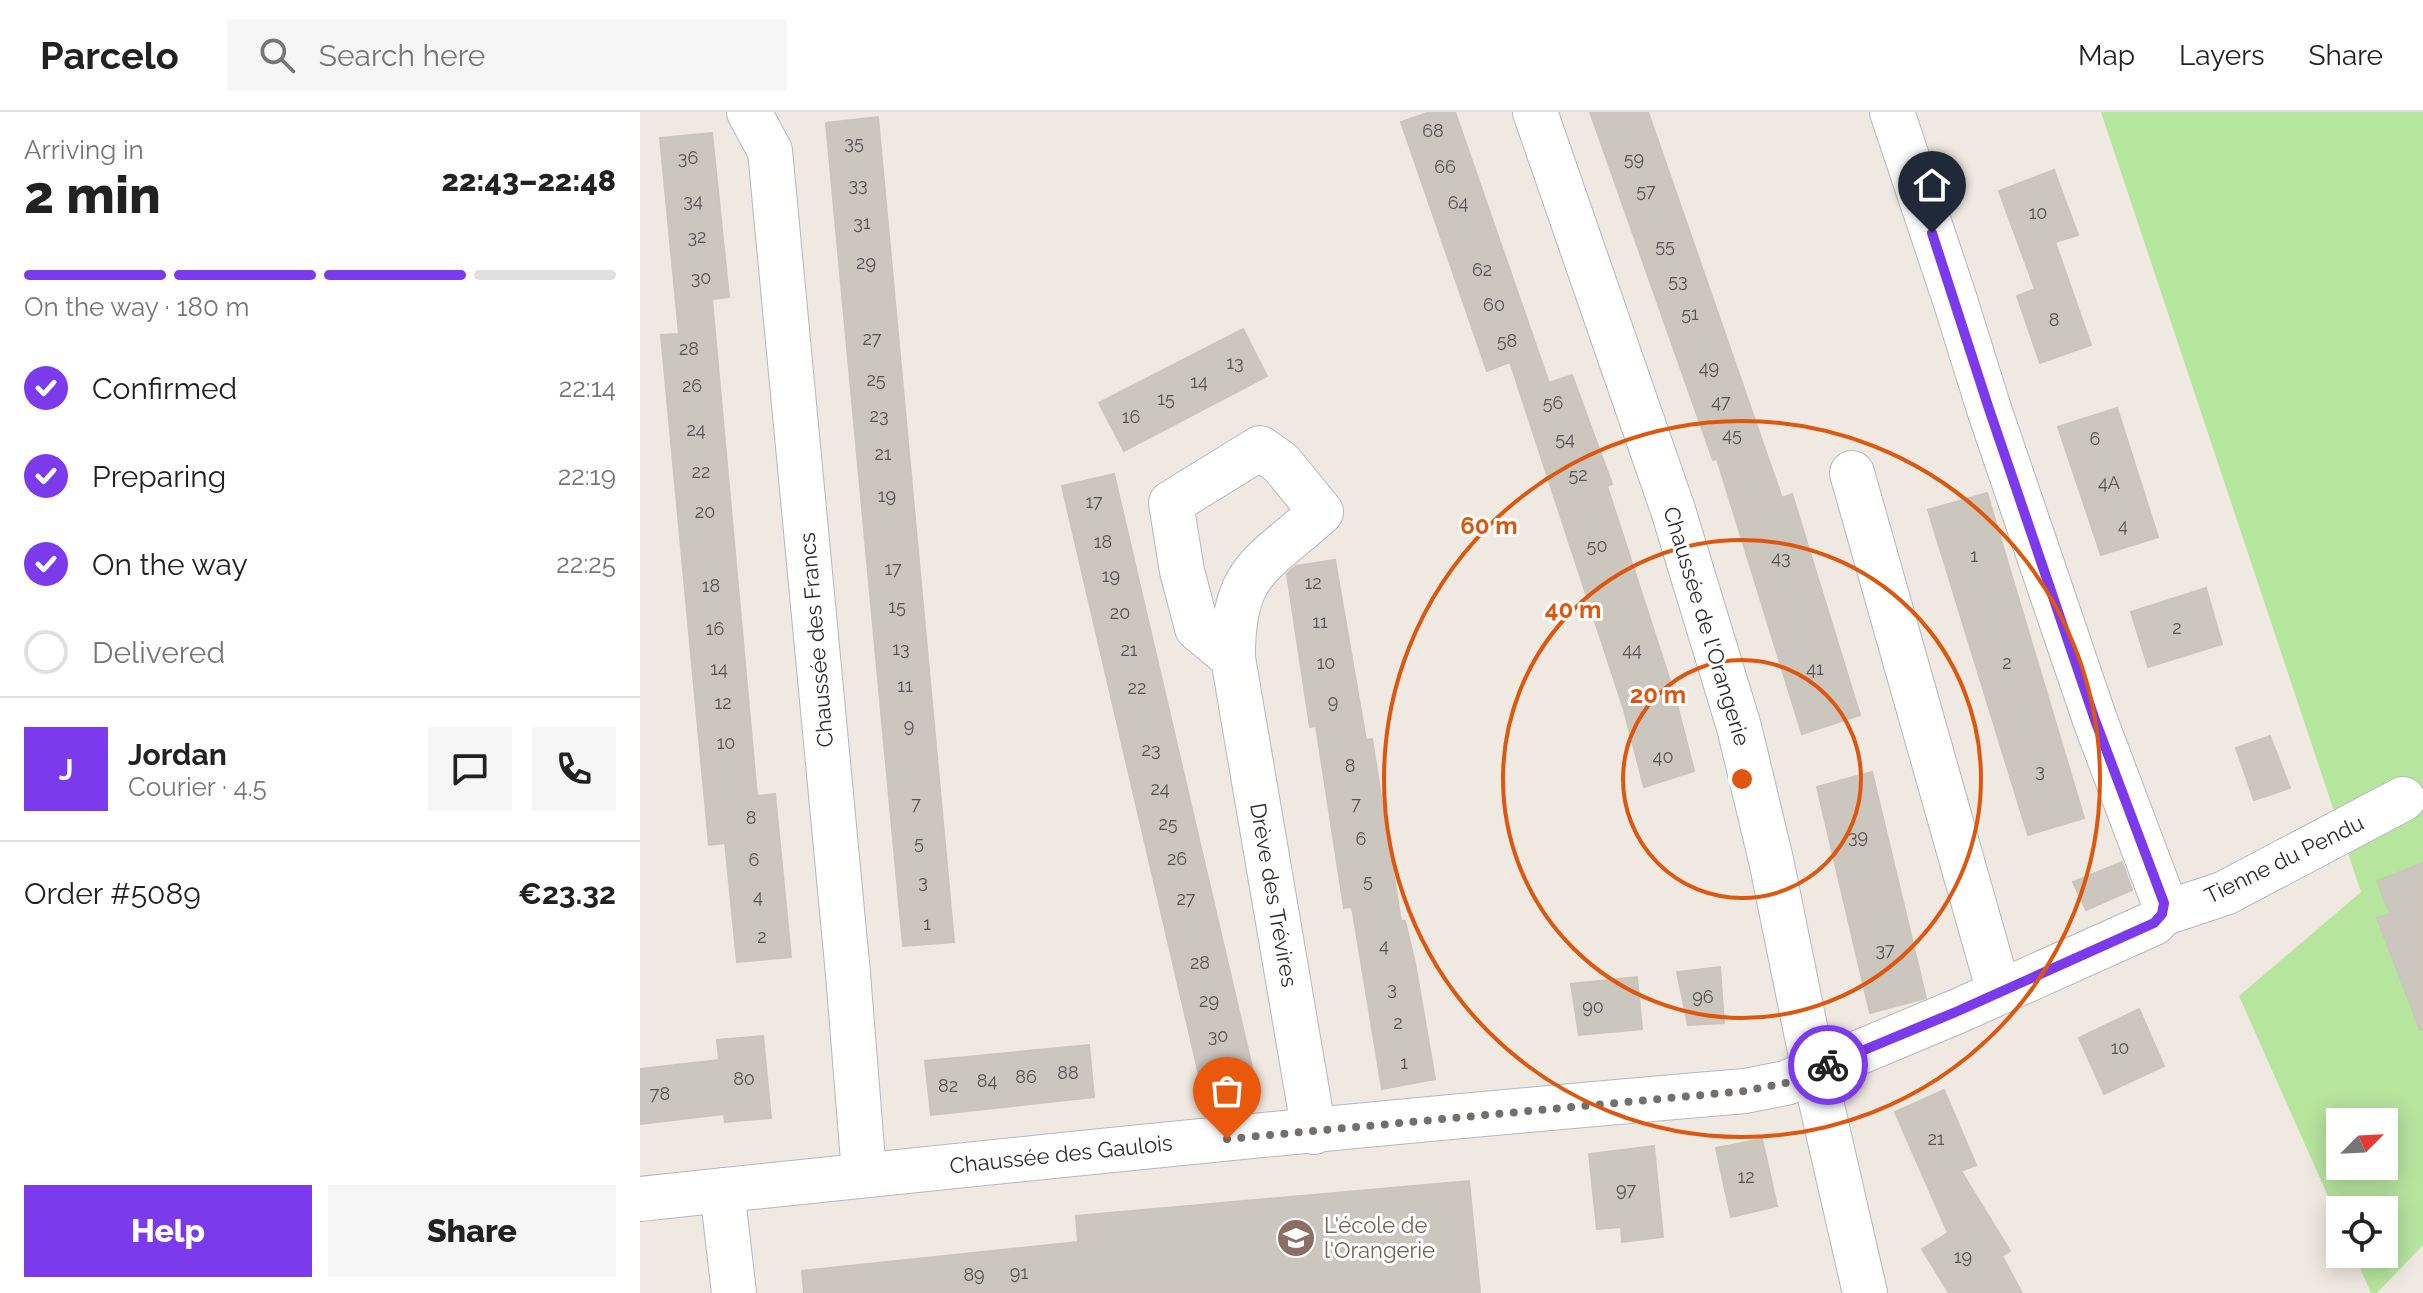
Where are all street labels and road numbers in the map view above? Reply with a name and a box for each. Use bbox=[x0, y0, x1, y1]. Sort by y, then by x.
street label: Chaussée de l'Orangerie bbox=[1658, 503, 1756, 749]
street label: Chaussée des Francs bbox=[794, 531, 838, 749]
street label: Drève des Trévires bbox=[1245, 801, 1303, 989]
street label: Tienne du Pendu bbox=[2200, 809, 2368, 909]
street label: Chaussée des Gaulois bbox=[948, 1129, 1174, 1179]

